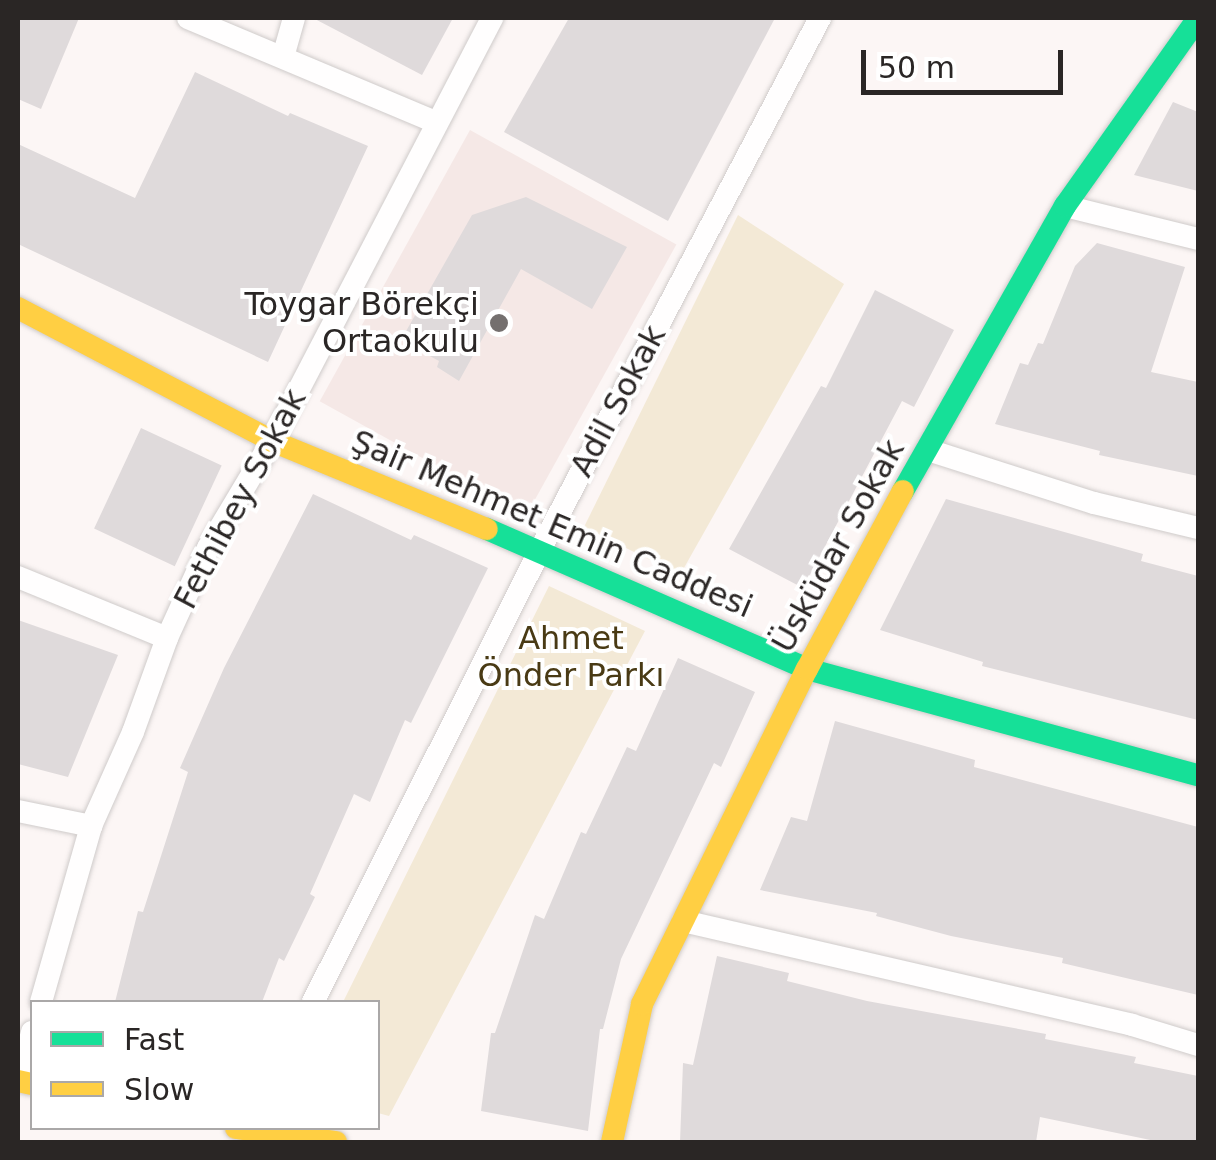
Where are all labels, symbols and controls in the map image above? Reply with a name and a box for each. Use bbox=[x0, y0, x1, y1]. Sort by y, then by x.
scale bar bbox=[866, 30, 1068, 92]
text: 50 m bbox=[878, 50, 955, 85]
place label: Toygar Börekçi Ortaokulu bbox=[244, 286, 479, 361]
marker: Toygar Börekçi Ortaokulu bbox=[488, 312, 510, 334]
street label: Adil Sokak bbox=[562, 319, 674, 483]
street label: Fethibey Sokak bbox=[166, 383, 314, 615]
street label: Şair Mehmet Emin Caddesi bbox=[346, 422, 758, 626]
street label: Üsküdar Sokak bbox=[764, 433, 912, 659]
park label: Ahmet Önder Parkı bbox=[478, 620, 664, 695]
legend bbox=[30, 1000, 380, 1130]
text: Fast bbox=[124, 1022, 184, 1057]
text: Slow bbox=[124, 1072, 194, 1107]

